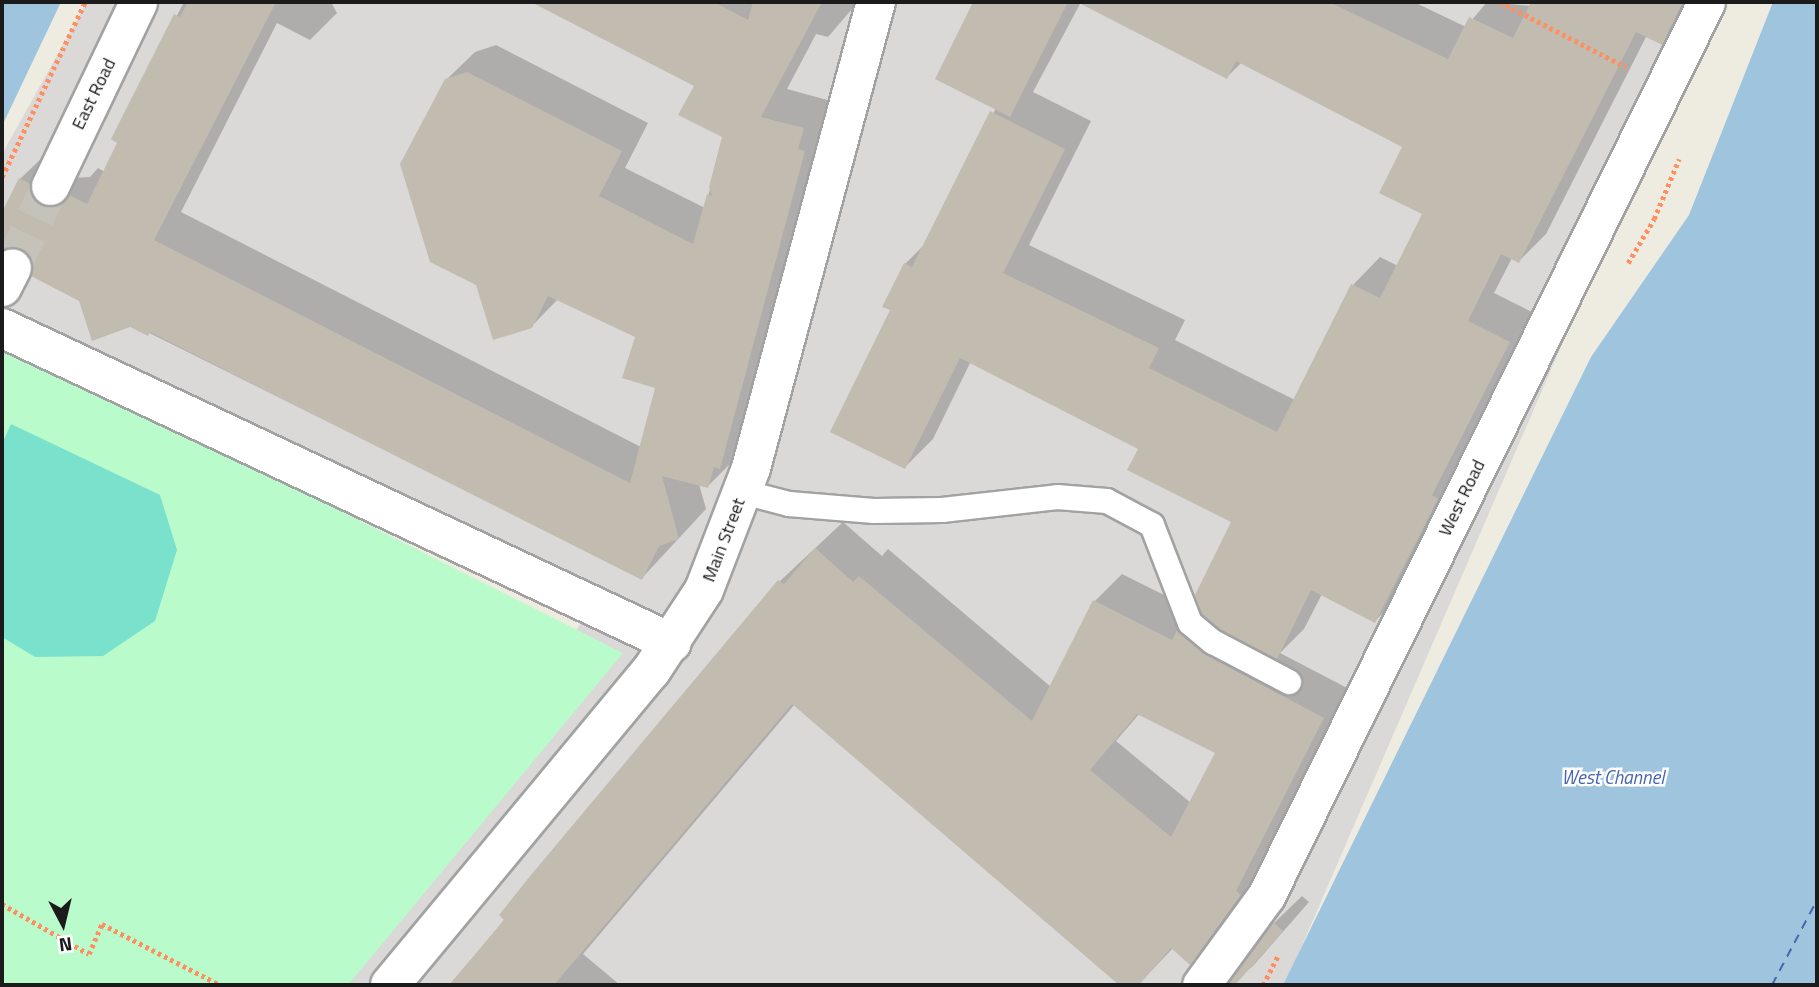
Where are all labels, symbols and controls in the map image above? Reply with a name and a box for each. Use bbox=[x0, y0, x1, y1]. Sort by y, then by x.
street label: East Road bbox=[68, 55, 120, 133]
street label: West Road bbox=[1434, 456, 1490, 540]
street label: Main Street bbox=[698, 495, 750, 585]
water label: West Channel bbox=[1562, 766, 1664, 788]
north arrow bbox=[28, 889, 98, 959]
text: N bbox=[57, 930, 74, 961]

